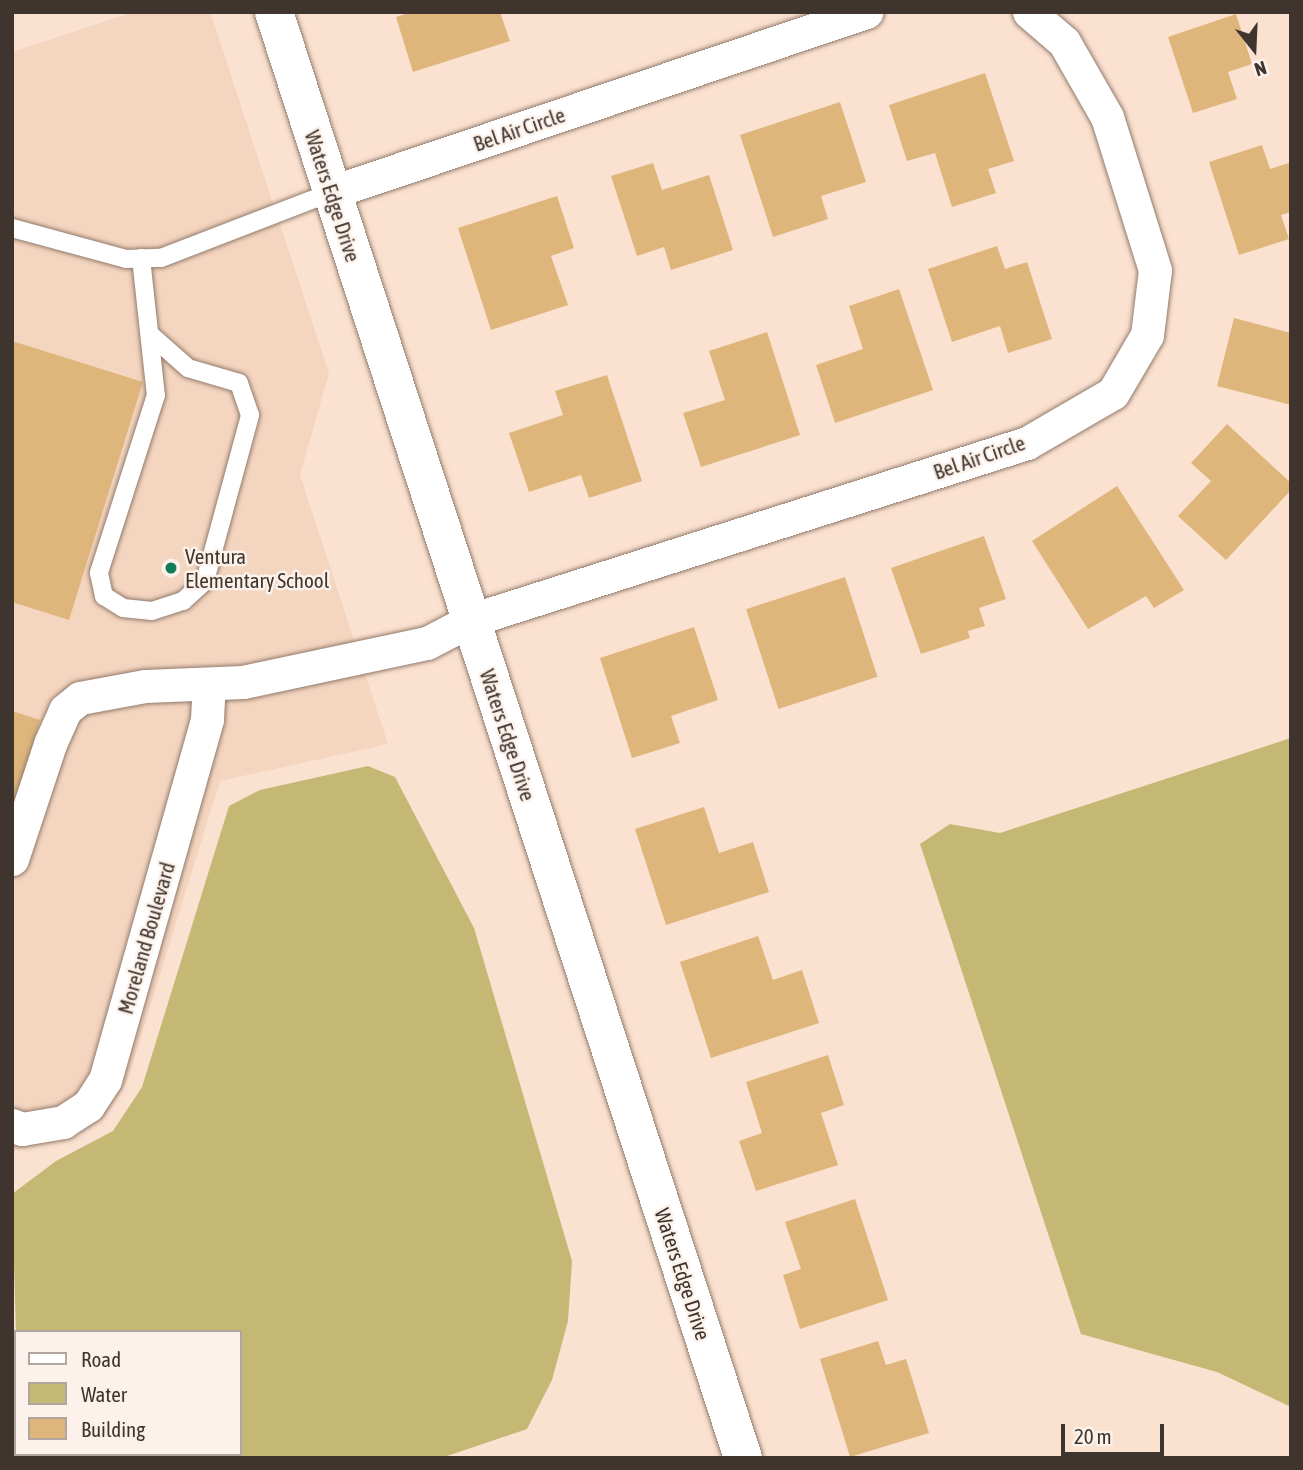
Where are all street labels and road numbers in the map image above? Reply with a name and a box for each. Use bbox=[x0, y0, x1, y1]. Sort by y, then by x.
street label: Bel Air Circle bbox=[470, 102, 568, 156]
street label: Waters Edge Drive bbox=[300, 127, 366, 265]
street label: Bel Air Circle bbox=[930, 430, 1028, 484]
street label: Waters Edge Drive bbox=[475, 666, 541, 804]
street label: Moreland Boulevard bbox=[112, 859, 180, 1017]
street label: Waters Edge Drive bbox=[650, 1205, 716, 1343]

